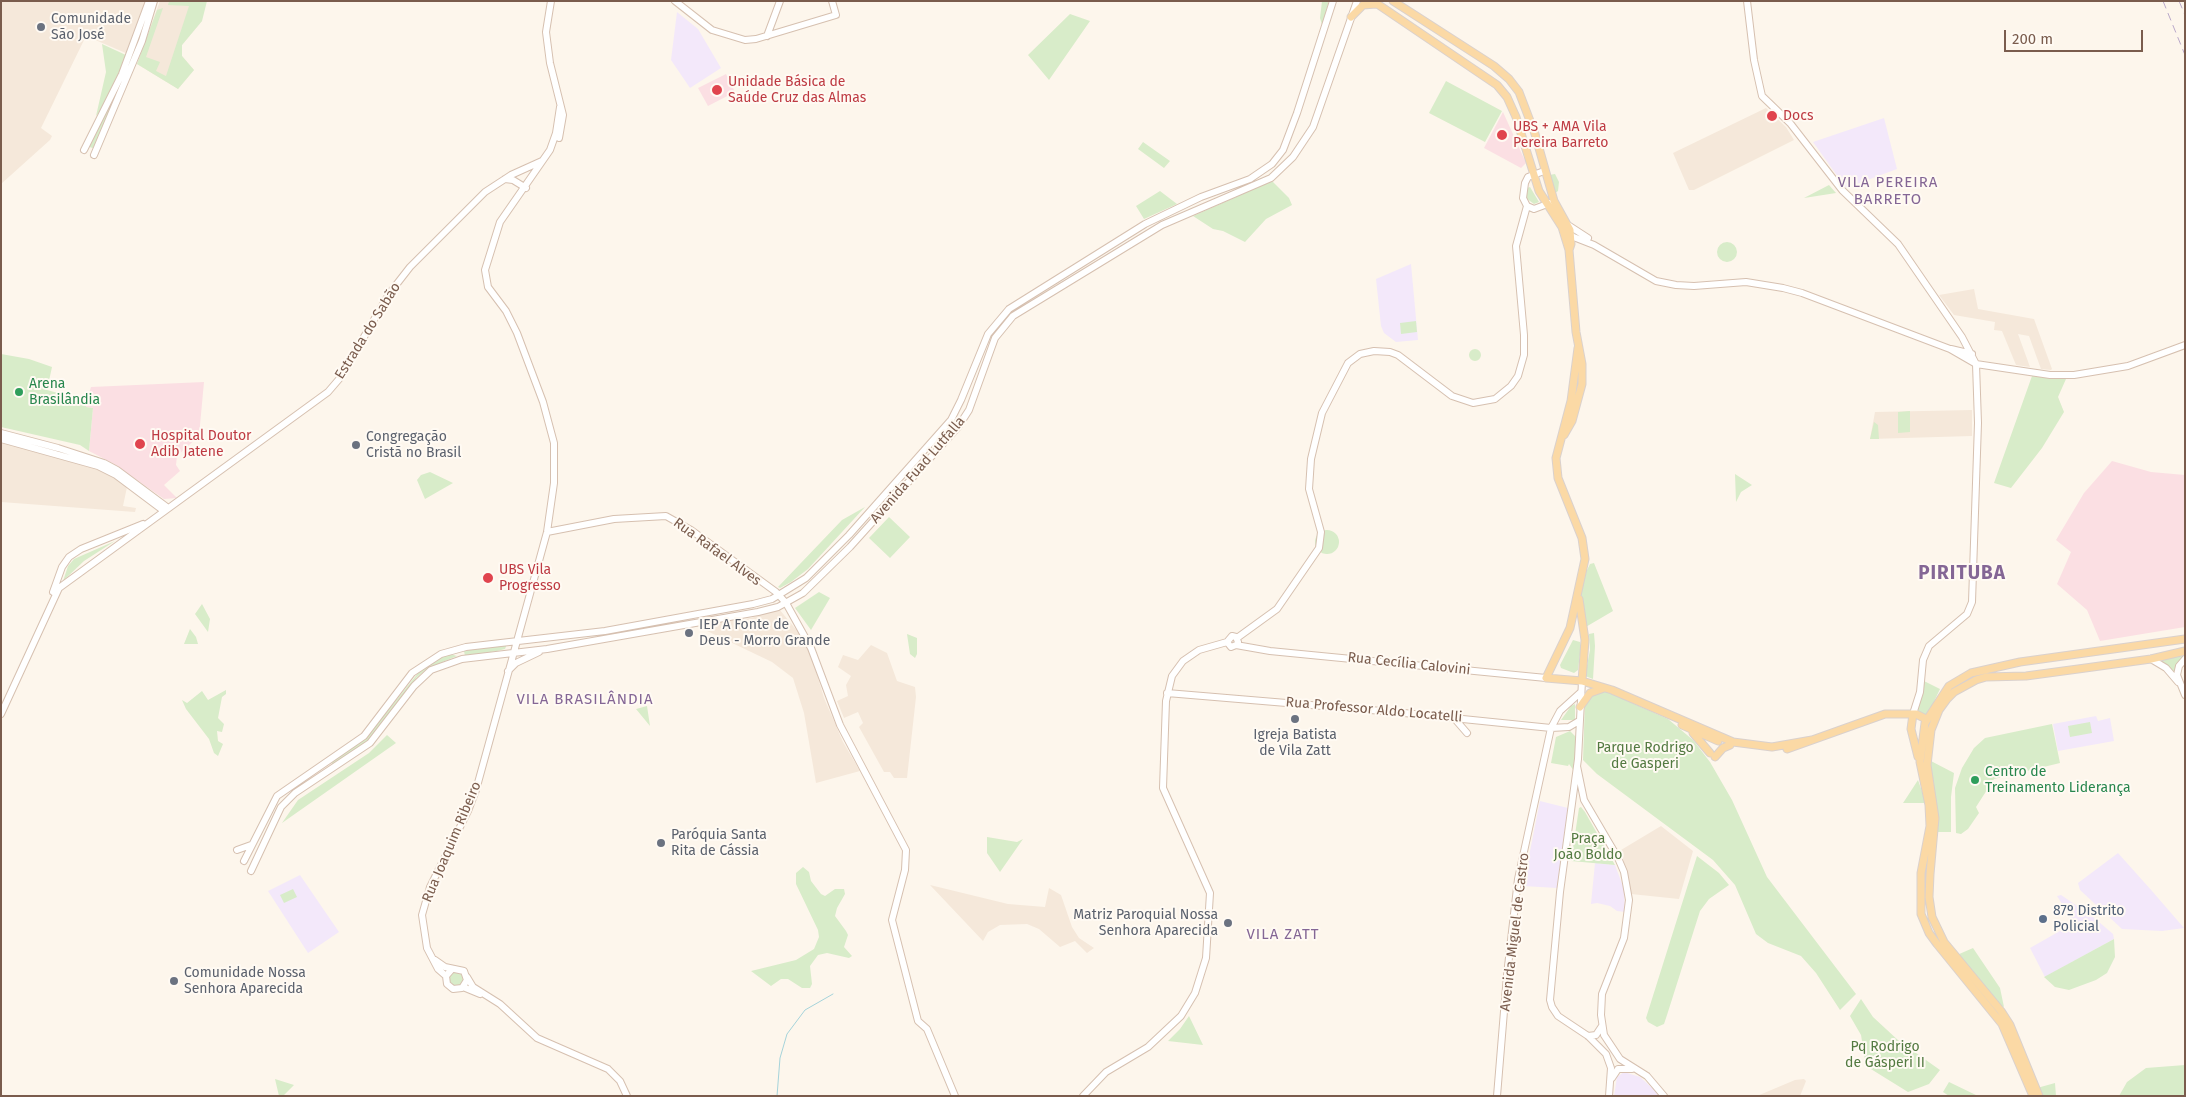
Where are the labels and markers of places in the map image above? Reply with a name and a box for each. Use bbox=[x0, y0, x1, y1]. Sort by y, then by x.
place label: Comunidade São José bbox=[51, 11, 131, 44]
marker: Comunidade São José bbox=[35, 21, 47, 33]
place label: Unidade Básica de Saúde Cruz das Almas bbox=[728, 74, 866, 106]
marker: Unidade Básica de Saúde Cruz das Almas bbox=[710, 83, 724, 97]
place label: Docs bbox=[1783, 108, 1813, 124]
marker: Docs bbox=[1765, 109, 1779, 123]
place label: UBS + AMA Vila Pereira Barreto bbox=[1513, 119, 1608, 152]
marker: UBS + AMA Vila Pereira Barreto bbox=[1495, 128, 1509, 142]
place label: Arena Brasilândia bbox=[29, 376, 100, 408]
marker: Arena Brasilândia bbox=[13, 386, 25, 398]
place label: Hospital Doutor Adib Jatene bbox=[151, 428, 252, 461]
place label: Congregação Cristã no Brasil bbox=[366, 429, 461, 462]
marker: Hospital Doutor Adib Jatene bbox=[133, 437, 147, 451]
marker: Congregação Cristã no Brasil bbox=[350, 439, 362, 451]
place label: UBS Vila Progresso bbox=[499, 562, 561, 594]
marker: UBS Vila Progresso bbox=[481, 571, 495, 585]
place label: IEP A Fonte de Deus - Morro Grande bbox=[699, 617, 830, 650]
marker: IEP A Fonte de Deus - Morro Grande bbox=[683, 627, 695, 639]
marker: Igreja Batista de Vila Zatt bbox=[1289, 713, 1301, 725]
place label: Igreja Batista de Vila Zatt bbox=[1253, 727, 1337, 760]
place label: Centro de Treinamento Liderança bbox=[1985, 764, 2131, 796]
marker: Centro de Treinamento Liderança bbox=[1969, 774, 1981, 786]
place label: Paróquia Santa Rita de Cássia bbox=[671, 827, 767, 860]
marker: Paróquia Santa Rita de Cássia bbox=[655, 837, 667, 849]
place label: 87º Distrito Policial bbox=[2053, 903, 2124, 936]
place label: Matriz Paroquial Nossa Senhora Aparecida bbox=[1073, 907, 1218, 940]
marker: 87º Distrito Policial bbox=[2037, 913, 2049, 925]
marker: Matriz Paroquial Nossa Senhora Aparecida bbox=[1222, 917, 1234, 929]
place label: Comunidade Nossa Senhora Aparecida bbox=[184, 965, 306, 998]
marker: Comunidade Nossa Senhora Aparecida bbox=[168, 975, 180, 987]

